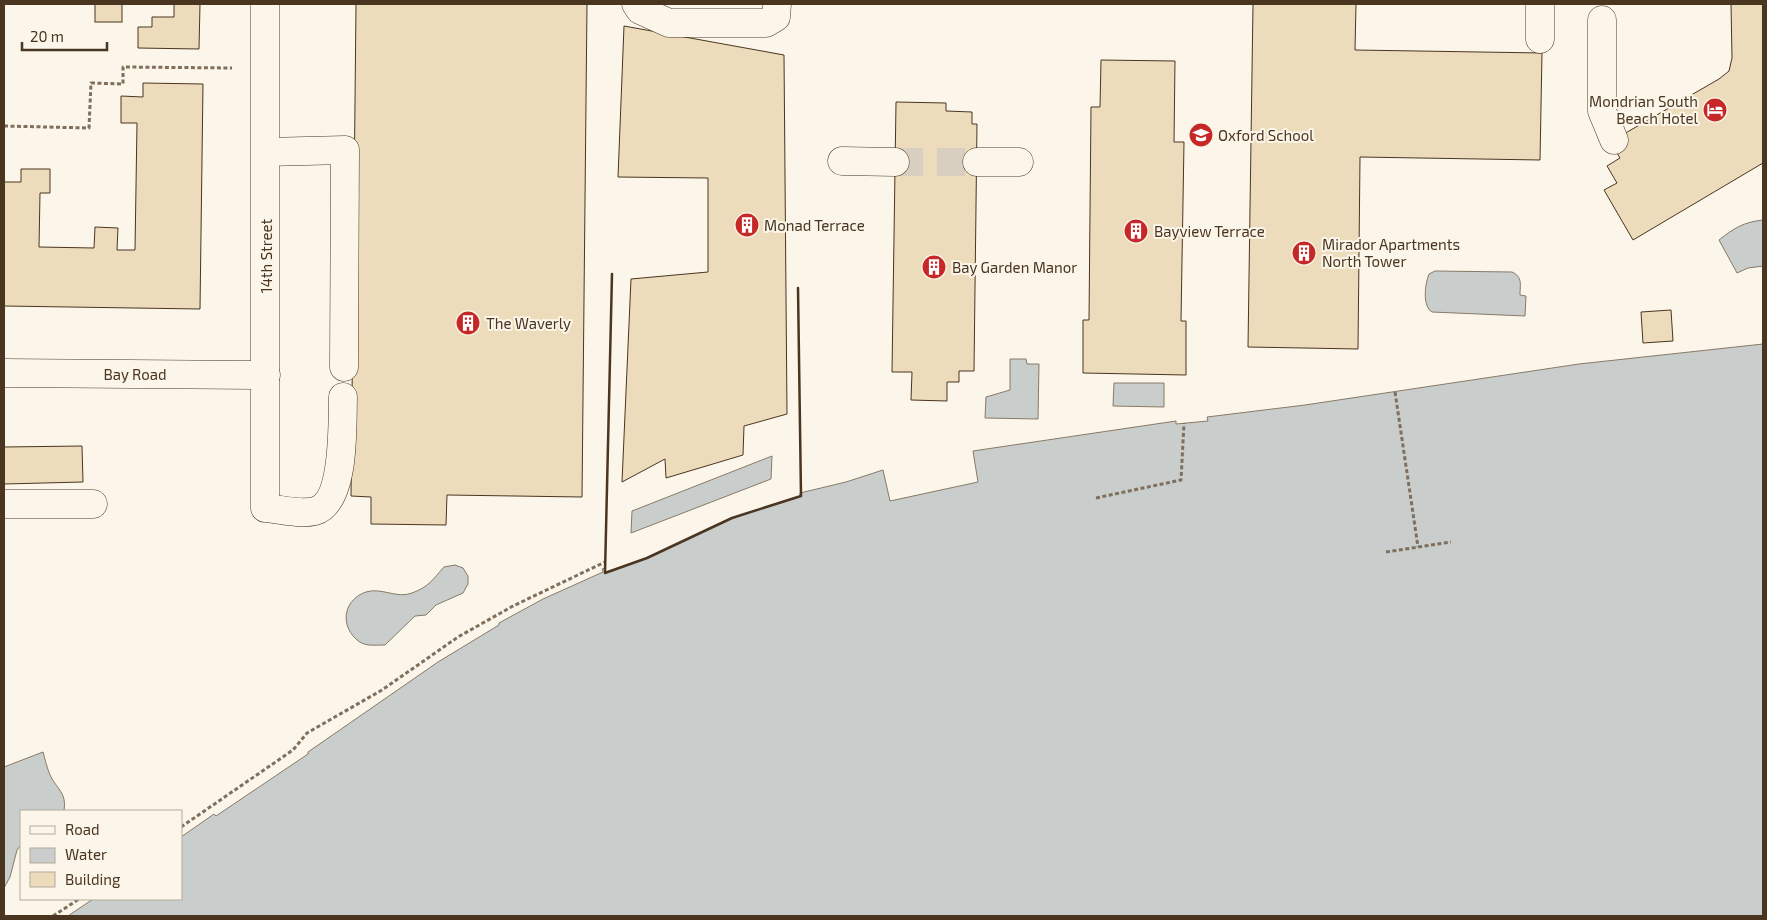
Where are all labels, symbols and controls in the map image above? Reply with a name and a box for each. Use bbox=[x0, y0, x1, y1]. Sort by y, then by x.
scale bar bbox=[22, 20, 108, 52]
text: 20 m bbox=[30, 27, 64, 45]
place label: Mondrian South Beach Hotel bbox=[1589, 92, 1699, 127]
hotel icon: Mondrian South Beach Hotel bbox=[1702, 97, 1728, 123]
school or university icon: Oxford School bbox=[1188, 122, 1214, 148]
place label: Oxford School bbox=[1218, 126, 1314, 144]
building icon: Monad Terrace bbox=[734, 212, 760, 238]
place label: Monad Terrace bbox=[764, 216, 865, 234]
street label: 14th Street bbox=[257, 218, 275, 293]
building icon: Bayview Terrace bbox=[1123, 218, 1149, 244]
place label: Bayview Terrace bbox=[1154, 222, 1265, 240]
place label: Mirador Apartments North Tower bbox=[1322, 235, 1460, 270]
building icon: Mirador Apartments North Tower bbox=[1291, 240, 1317, 266]
building icon: Bay Garden Manor bbox=[921, 254, 947, 280]
place label: Bay Garden Manor bbox=[952, 258, 1077, 276]
building icon: The Waverly bbox=[455, 310, 481, 336]
place label: The Waverly bbox=[486, 314, 571, 332]
street label: Bay Road bbox=[103, 365, 167, 383]
legend bbox=[20, 810, 182, 900]
text: Road bbox=[65, 820, 100, 838]
text: Water bbox=[65, 845, 107, 863]
text: Building bbox=[65, 870, 121, 888]

